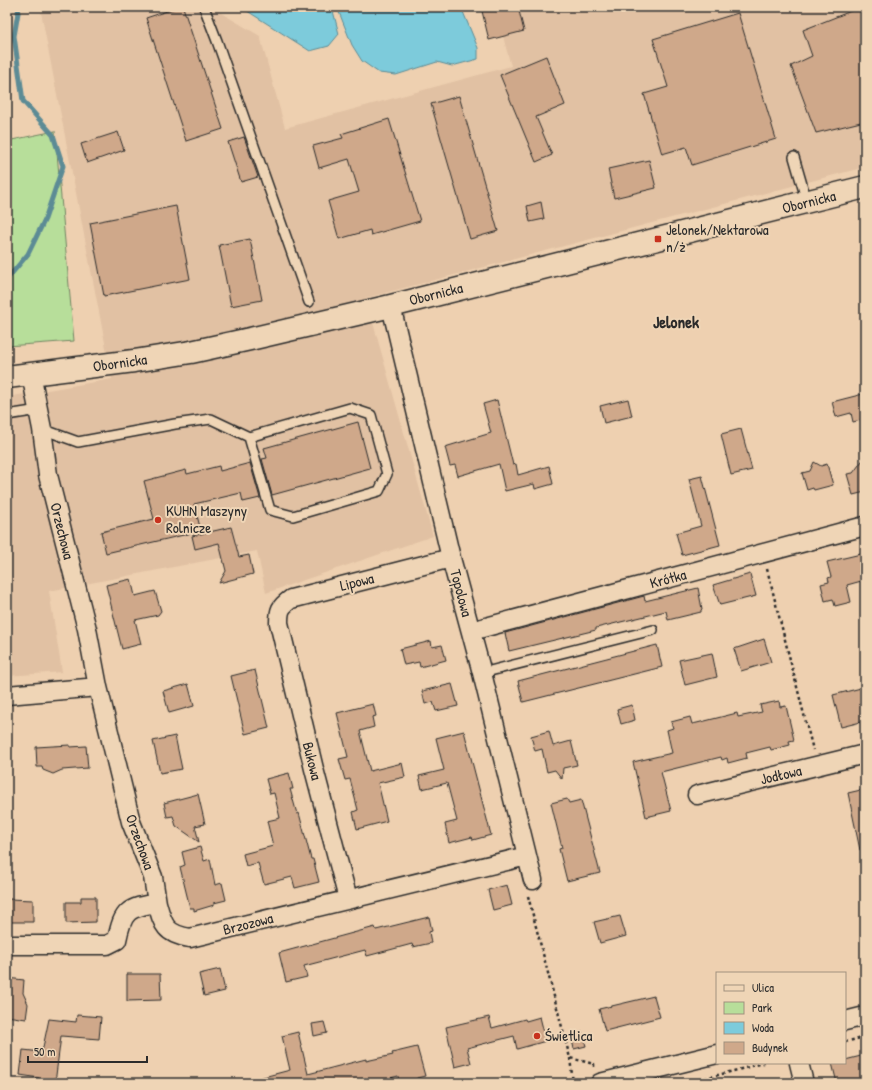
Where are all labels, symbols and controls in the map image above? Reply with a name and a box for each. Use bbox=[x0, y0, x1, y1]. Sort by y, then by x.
street label: Obornicka bbox=[780, 185, 838, 218]
place label: Jelonek/Nektarowa n/ż bbox=[666, 219, 769, 257]
marker: Jelonek/Nektarowa n/ż bbox=[653, 234, 663, 244]
street label: Obornicka bbox=[407, 277, 465, 310]
district label: Jelonek bbox=[653, 310, 700, 333]
street label: Obornicka bbox=[92, 348, 148, 377]
street label: Orzechowa bbox=[45, 500, 80, 561]
place label: KUHN Maszyny Rolnicze bbox=[166, 500, 247, 538]
marker: KUHN Maszyny Rolnicze bbox=[153, 515, 163, 525]
street label: Krótka bbox=[647, 564, 689, 593]
street label: Lipowa bbox=[338, 567, 376, 596]
street label: Topolowa bbox=[445, 567, 478, 619]
street label: Bukowa bbox=[298, 740, 327, 782]
street label: Jodłowa bbox=[758, 760, 804, 789]
street label: Orzechowa bbox=[121, 811, 160, 873]
street label: Brzozowa bbox=[221, 907, 275, 940]
legend bbox=[716, 972, 846, 1064]
text: Ulica bbox=[752, 979, 774, 996]
text: Park bbox=[752, 999, 772, 1016]
text: Woda bbox=[752, 1019, 774, 1036]
place label: Świetlica bbox=[545, 1025, 592, 1046]
marker: Świetlica bbox=[532, 1031, 542, 1041]
scale bar bbox=[28, 1038, 147, 1064]
text: Budynek bbox=[752, 1039, 788, 1056]
text: 50 m bbox=[34, 1043, 55, 1060]

